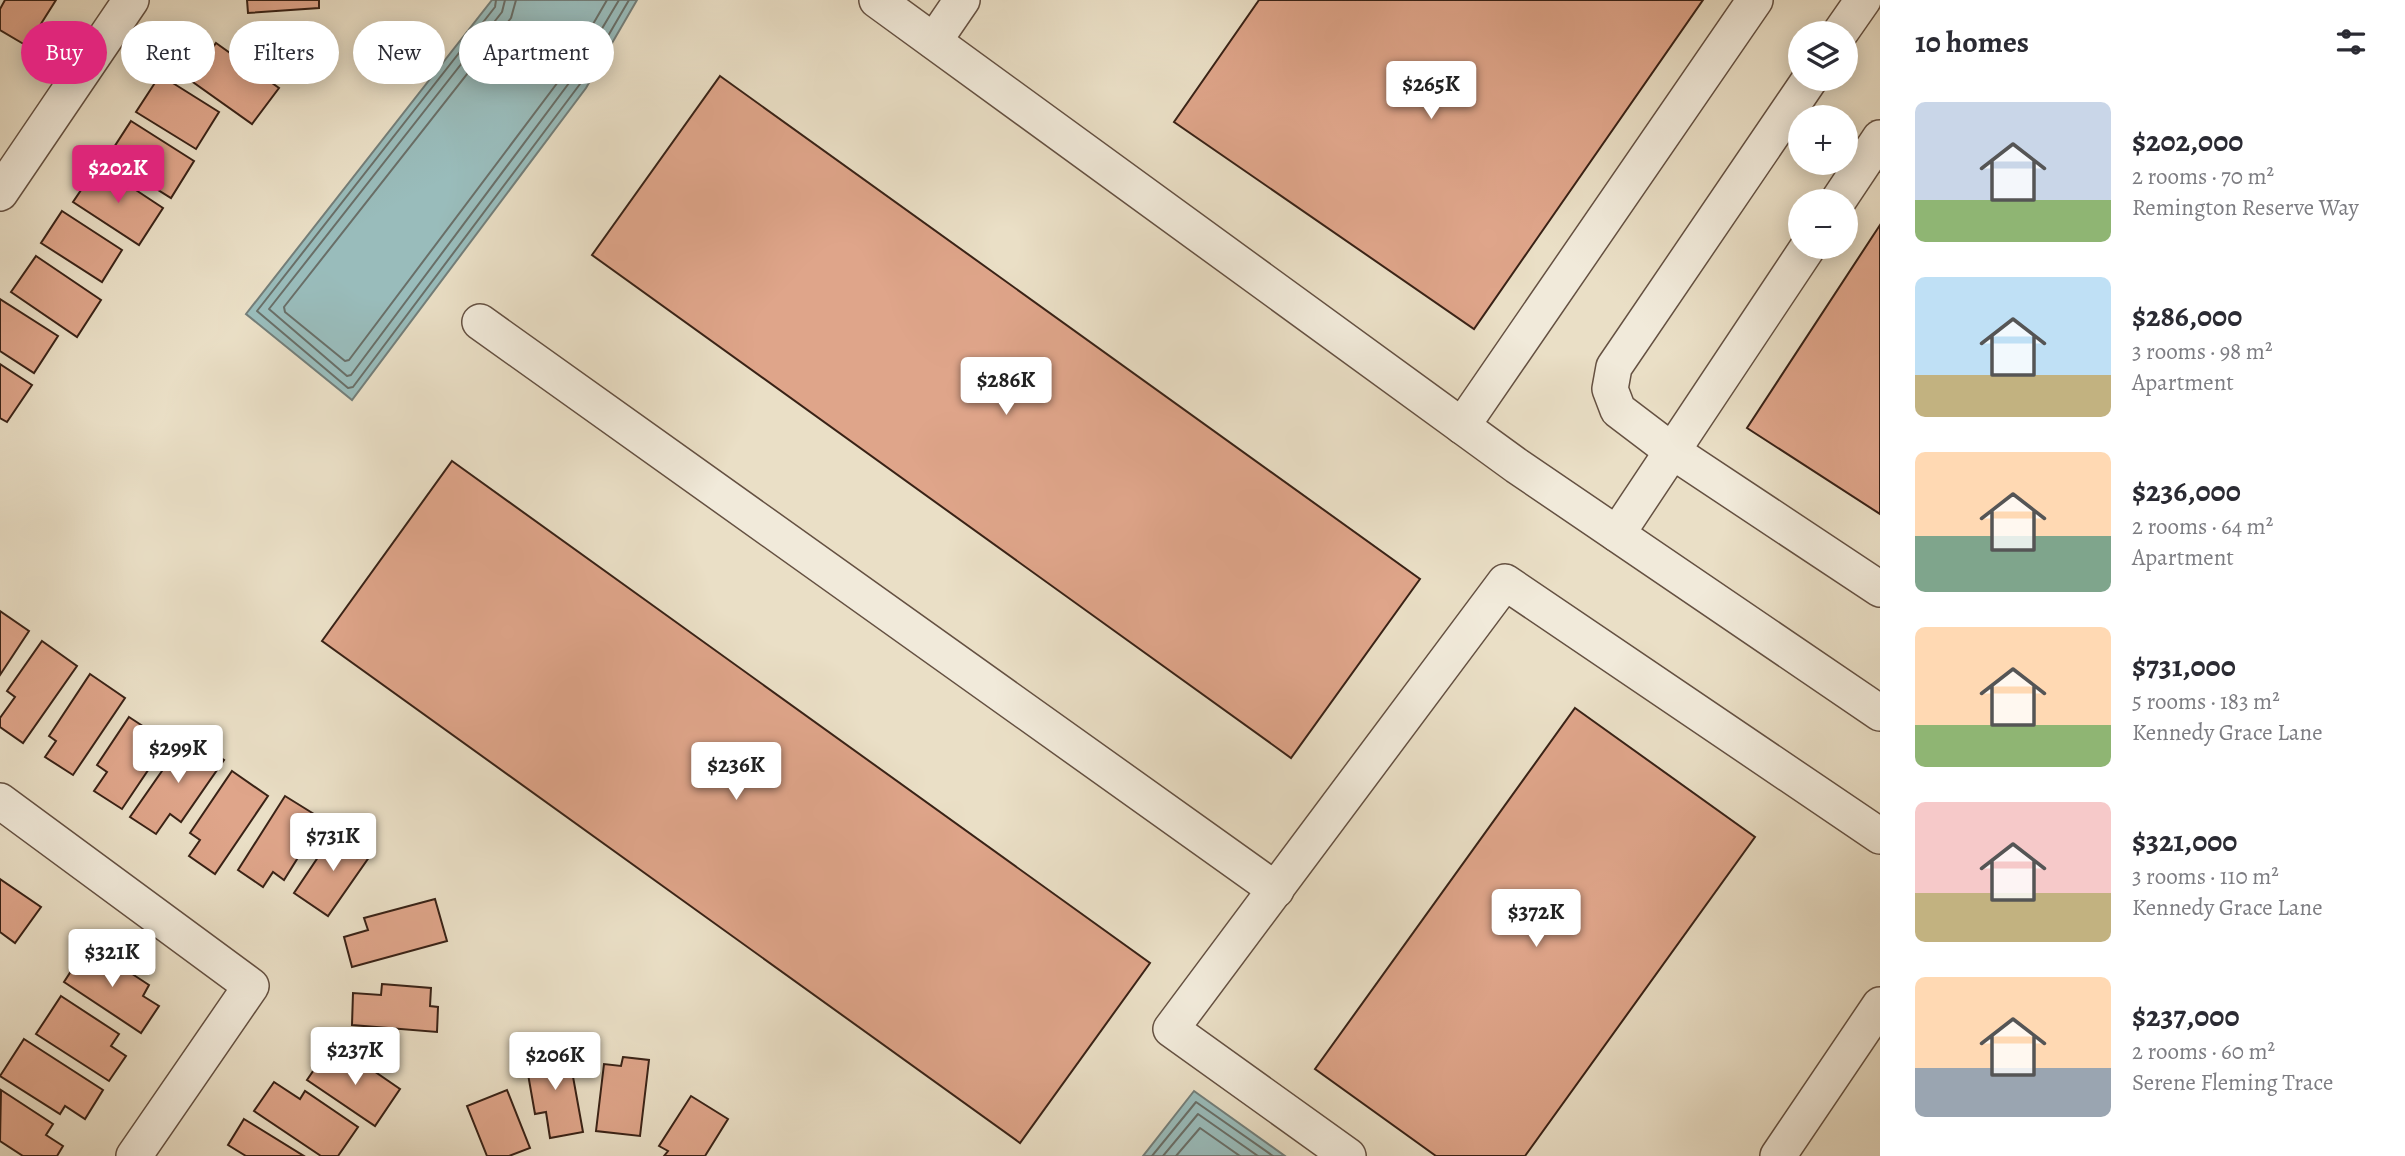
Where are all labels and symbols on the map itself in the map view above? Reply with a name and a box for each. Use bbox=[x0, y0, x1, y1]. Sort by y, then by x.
pin: $265K bbox=[1382, 61, 1480, 121]
pin: $202K bbox=[69, 146, 167, 205]
pin: $286K bbox=[957, 358, 1055, 417]
pin: $299K bbox=[129, 726, 227, 785]
pin: $236K bbox=[687, 742, 785, 802]
pin: $731K bbox=[284, 814, 382, 873]
pin: $372K bbox=[1487, 890, 1585, 949]
pin: $321K bbox=[63, 930, 161, 989]
pin: $237K bbox=[306, 1028, 404, 1087]
pin: $206K bbox=[506, 1032, 604, 1092]

